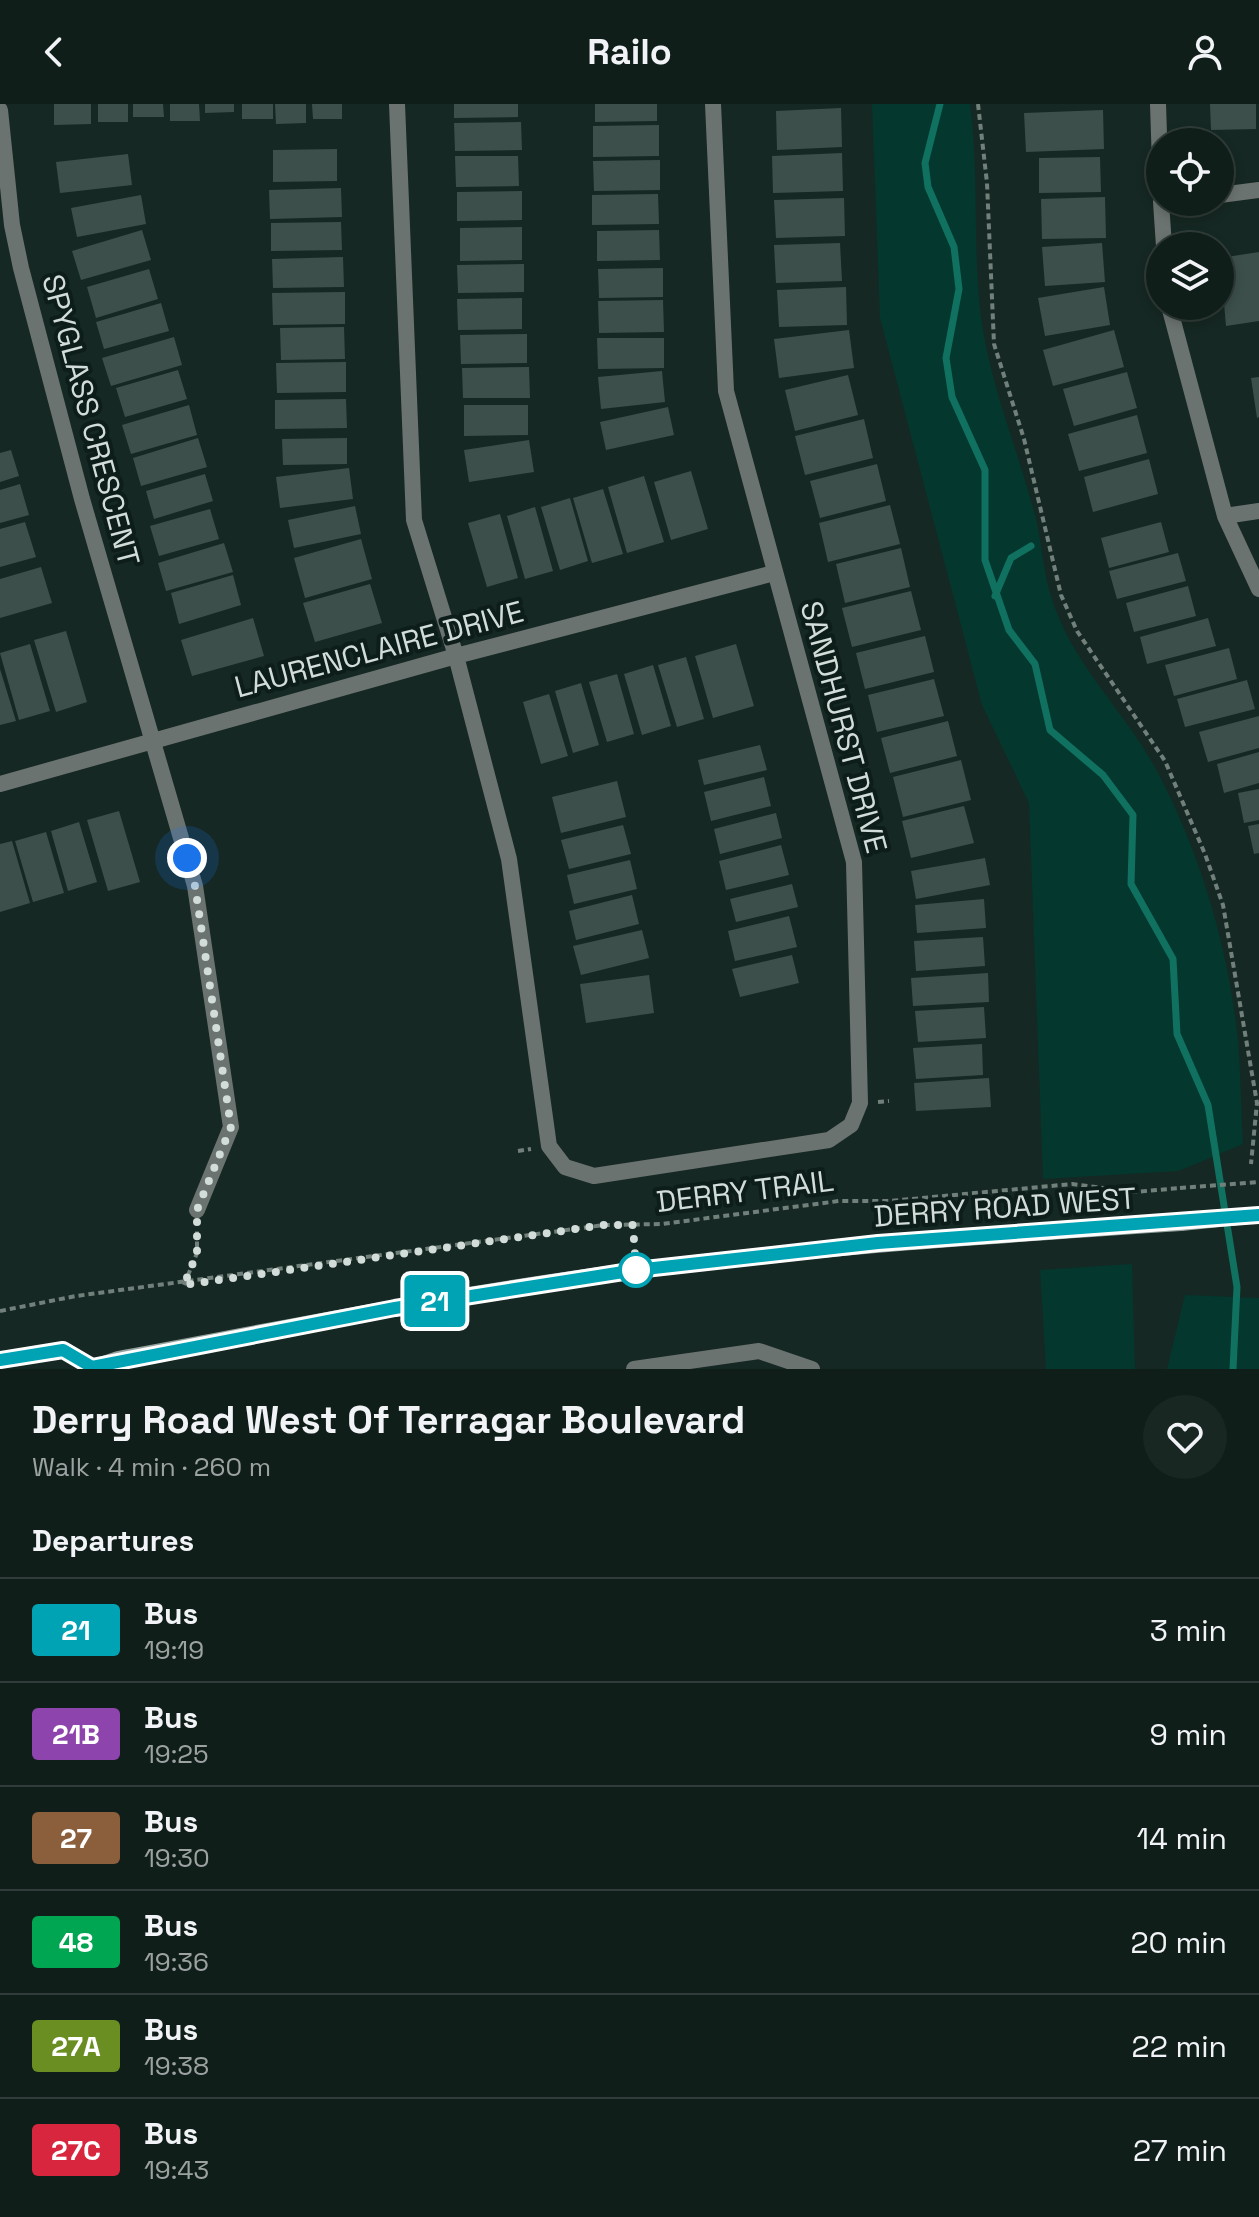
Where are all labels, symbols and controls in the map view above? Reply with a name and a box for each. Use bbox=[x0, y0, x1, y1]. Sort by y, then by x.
text: Railo bbox=[587, 29, 672, 75]
icon: back bbox=[32, 30, 76, 74]
icon: person bbox=[1183, 30, 1227, 74]
map controls bbox=[1146, 128, 1234, 320]
button: locate bbox=[1146, 128, 1234, 216]
button: layers bbox=[1146, 232, 1234, 320]
street label: SPYGLASS CRESCENT bbox=[33, 270, 149, 570]
street label: LAURENCLAIRE DRIVE bbox=[230, 592, 528, 706]
street label: SANDHURST DRIVE bbox=[792, 597, 896, 857]
your location bbox=[167, 838, 207, 878]
street label: DERRY TRAIL bbox=[654, 1161, 836, 1221]
street label: DERRY ROAD WEST bbox=[872, 1178, 1138, 1236]
unlabelled marker bbox=[619, 1253, 653, 1287]
line badge: 21 bbox=[399, 1275, 471, 1327]
text: 21 bbox=[420, 1283, 450, 1319]
button: heart bbox=[1143, 1395, 1227, 1479]
text: Derry Road West Of Terragar Boulevard bbox=[32, 1396, 745, 1444]
text: Walk · 4 min · 260 m bbox=[32, 1450, 271, 1484]
text: Departures bbox=[32, 1521, 194, 1560]
text: Bus bbox=[144, 1594, 198, 1633]
text: 3 min bbox=[1150, 1611, 1227, 1650]
text: 21 bbox=[61, 1612, 91, 1648]
text: 19:19 bbox=[144, 1633, 204, 1667]
text: Bus bbox=[144, 1698, 198, 1737]
text: 9 min bbox=[1149, 1715, 1227, 1754]
text: 21B bbox=[52, 1716, 100, 1752]
text: 19:25 bbox=[144, 1737, 209, 1771]
text: Bus bbox=[144, 1802, 198, 1841]
text: 14 min bbox=[1136, 1819, 1227, 1858]
text: 27 bbox=[60, 1820, 92, 1856]
text: 19:30 bbox=[144, 1841, 210, 1875]
text: Bus bbox=[144, 1906, 198, 1945]
text: 20 min bbox=[1130, 1923, 1227, 1962]
text: 48 bbox=[59, 1924, 93, 1960]
text: 19:36 bbox=[144, 1945, 209, 1979]
text: Bus bbox=[144, 2010, 198, 2049]
text: 22 min bbox=[1132, 2027, 1227, 2066]
text: 27A bbox=[51, 2028, 101, 2064]
text: 19:38 bbox=[144, 2049, 209, 2083]
text: Bus bbox=[144, 2114, 198, 2153]
text: 27 min bbox=[1133, 2131, 1227, 2170]
text: 27C bbox=[51, 2132, 101, 2168]
text: 19:43 bbox=[144, 2153, 209, 2187]

